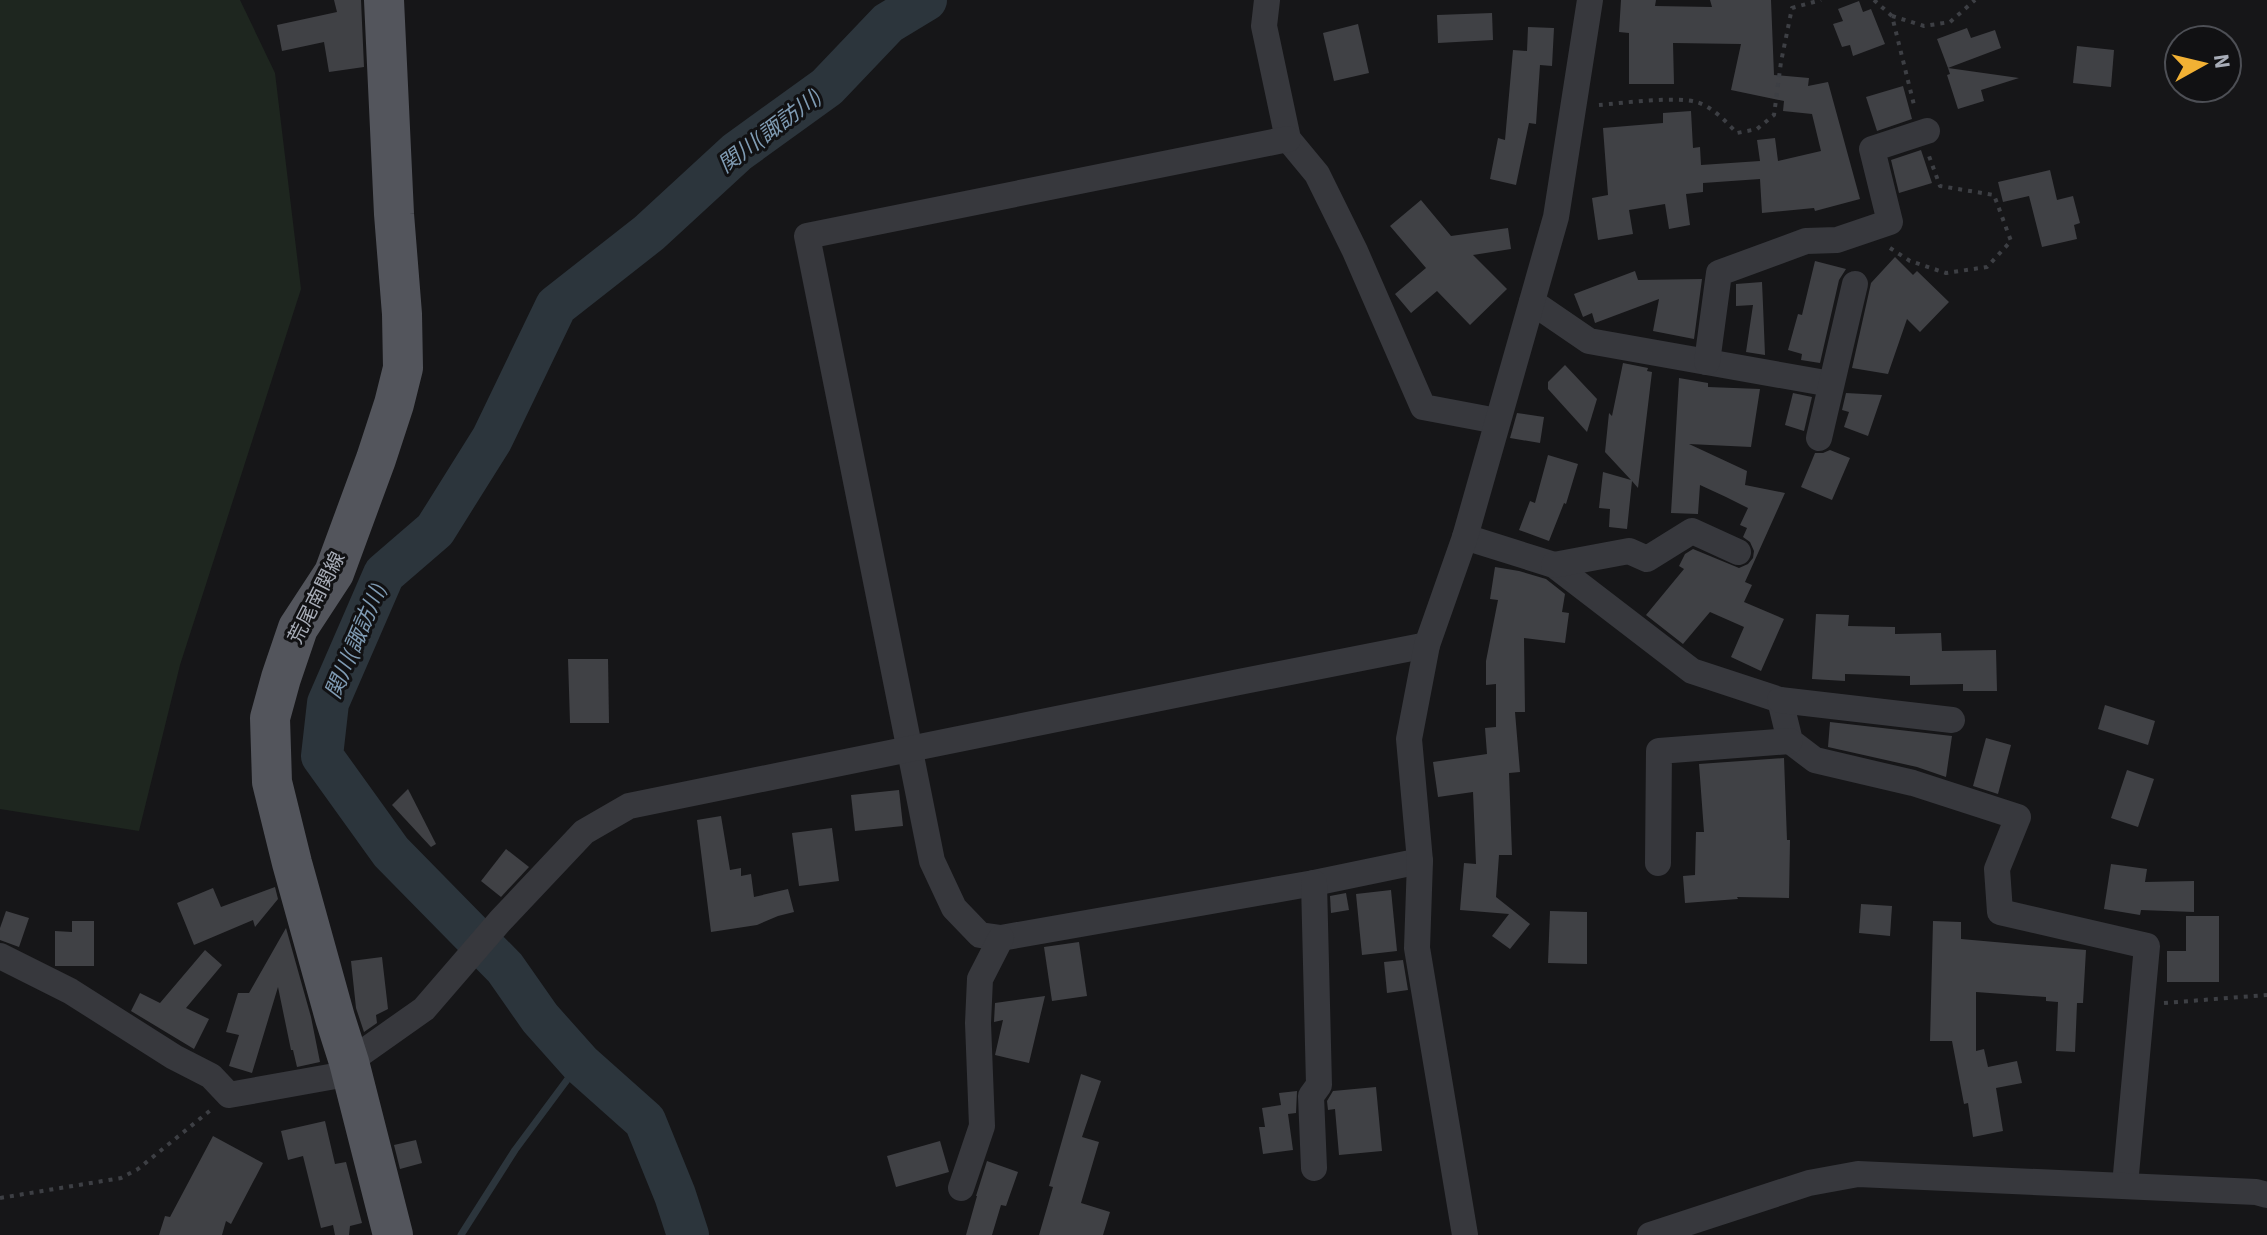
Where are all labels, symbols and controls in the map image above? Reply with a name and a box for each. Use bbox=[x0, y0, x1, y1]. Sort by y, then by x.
north arrow bbox=[2163, 24, 2243, 104]
text: N bbox=[2205, 52, 2239, 71]
water label: 関川(諏訪川) bbox=[711, 81, 829, 181]
street label: 荒尾南関線 bbox=[282, 547, 352, 649]
water label: 関川(諏訪川) bbox=[317, 578, 395, 704]

